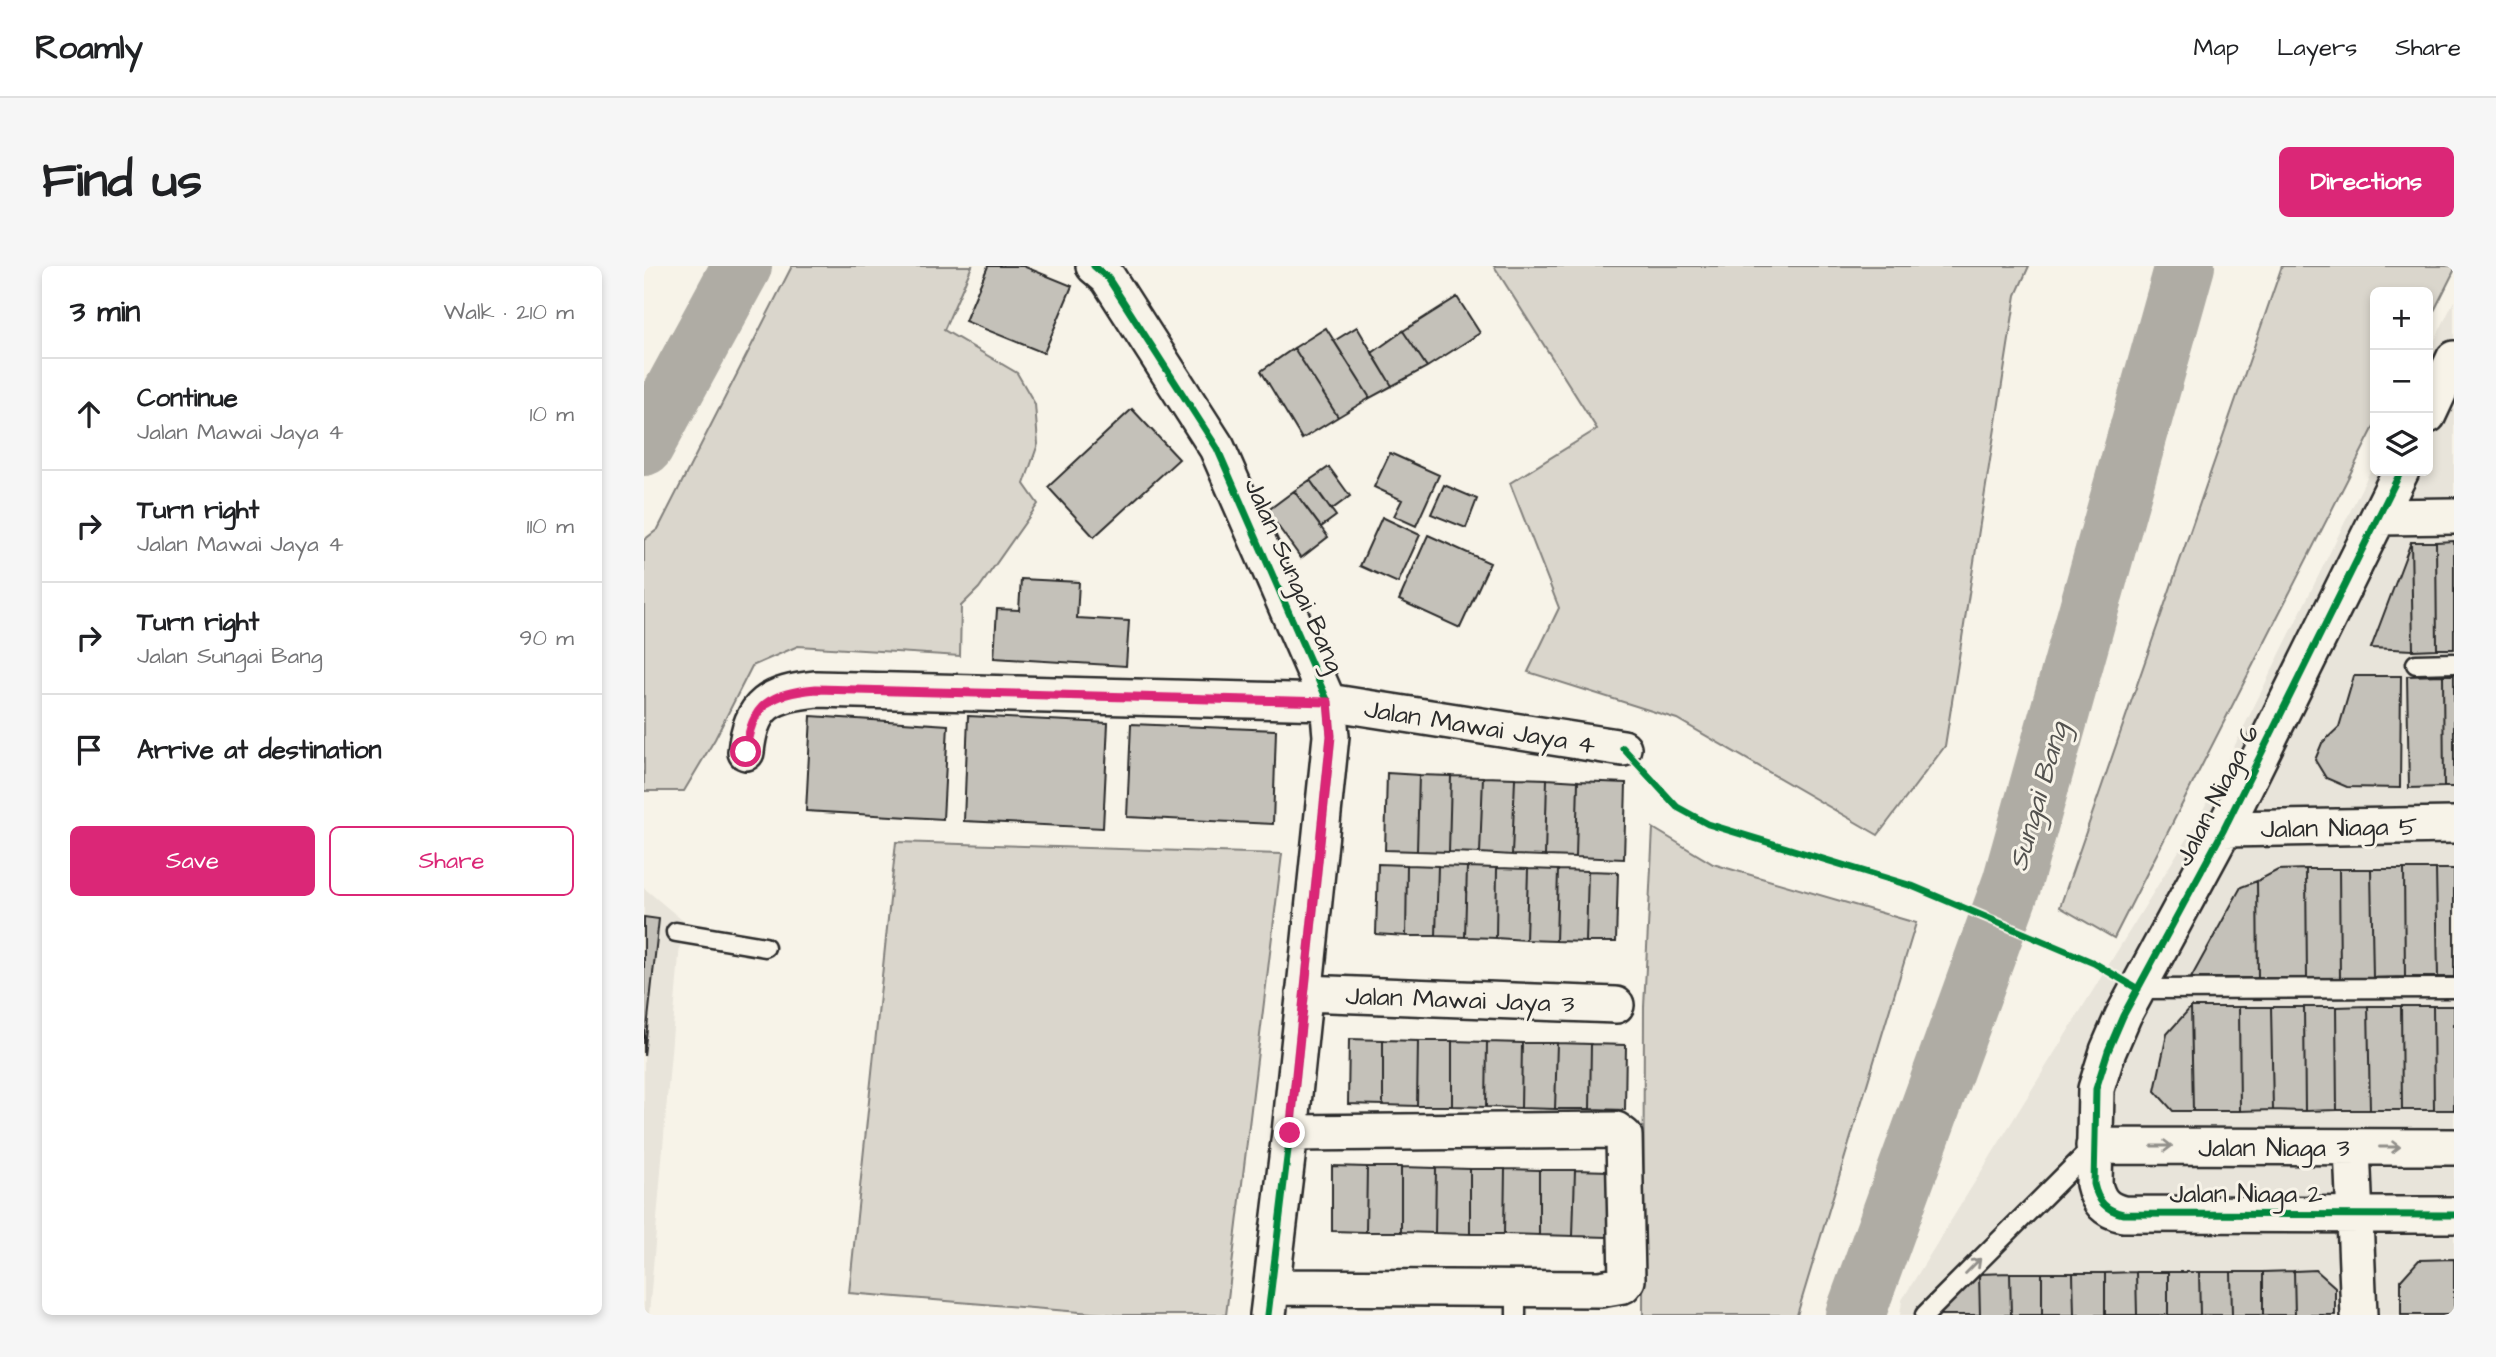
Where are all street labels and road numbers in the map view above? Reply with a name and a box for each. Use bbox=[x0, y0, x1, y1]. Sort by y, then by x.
street label: Jalan Sungai Bang bbox=[1233, 472, 1353, 679]
street label: Jalan Mawai Jaya 4 bbox=[1361, 691, 1598, 765]
street label: Jalan Niaga 6 bbox=[2166, 718, 2270, 873]
street label: Jalan Niaga 5 bbox=[2260, 809, 2418, 849]
street label: Jalan Mawai Jaya 3 bbox=[1345, 978, 1575, 1024]
street label: Jalan Niaga 3 bbox=[2198, 1130, 2350, 1168]
street label: Jalan Niaga 2 bbox=[2169, 1176, 2323, 1214]

